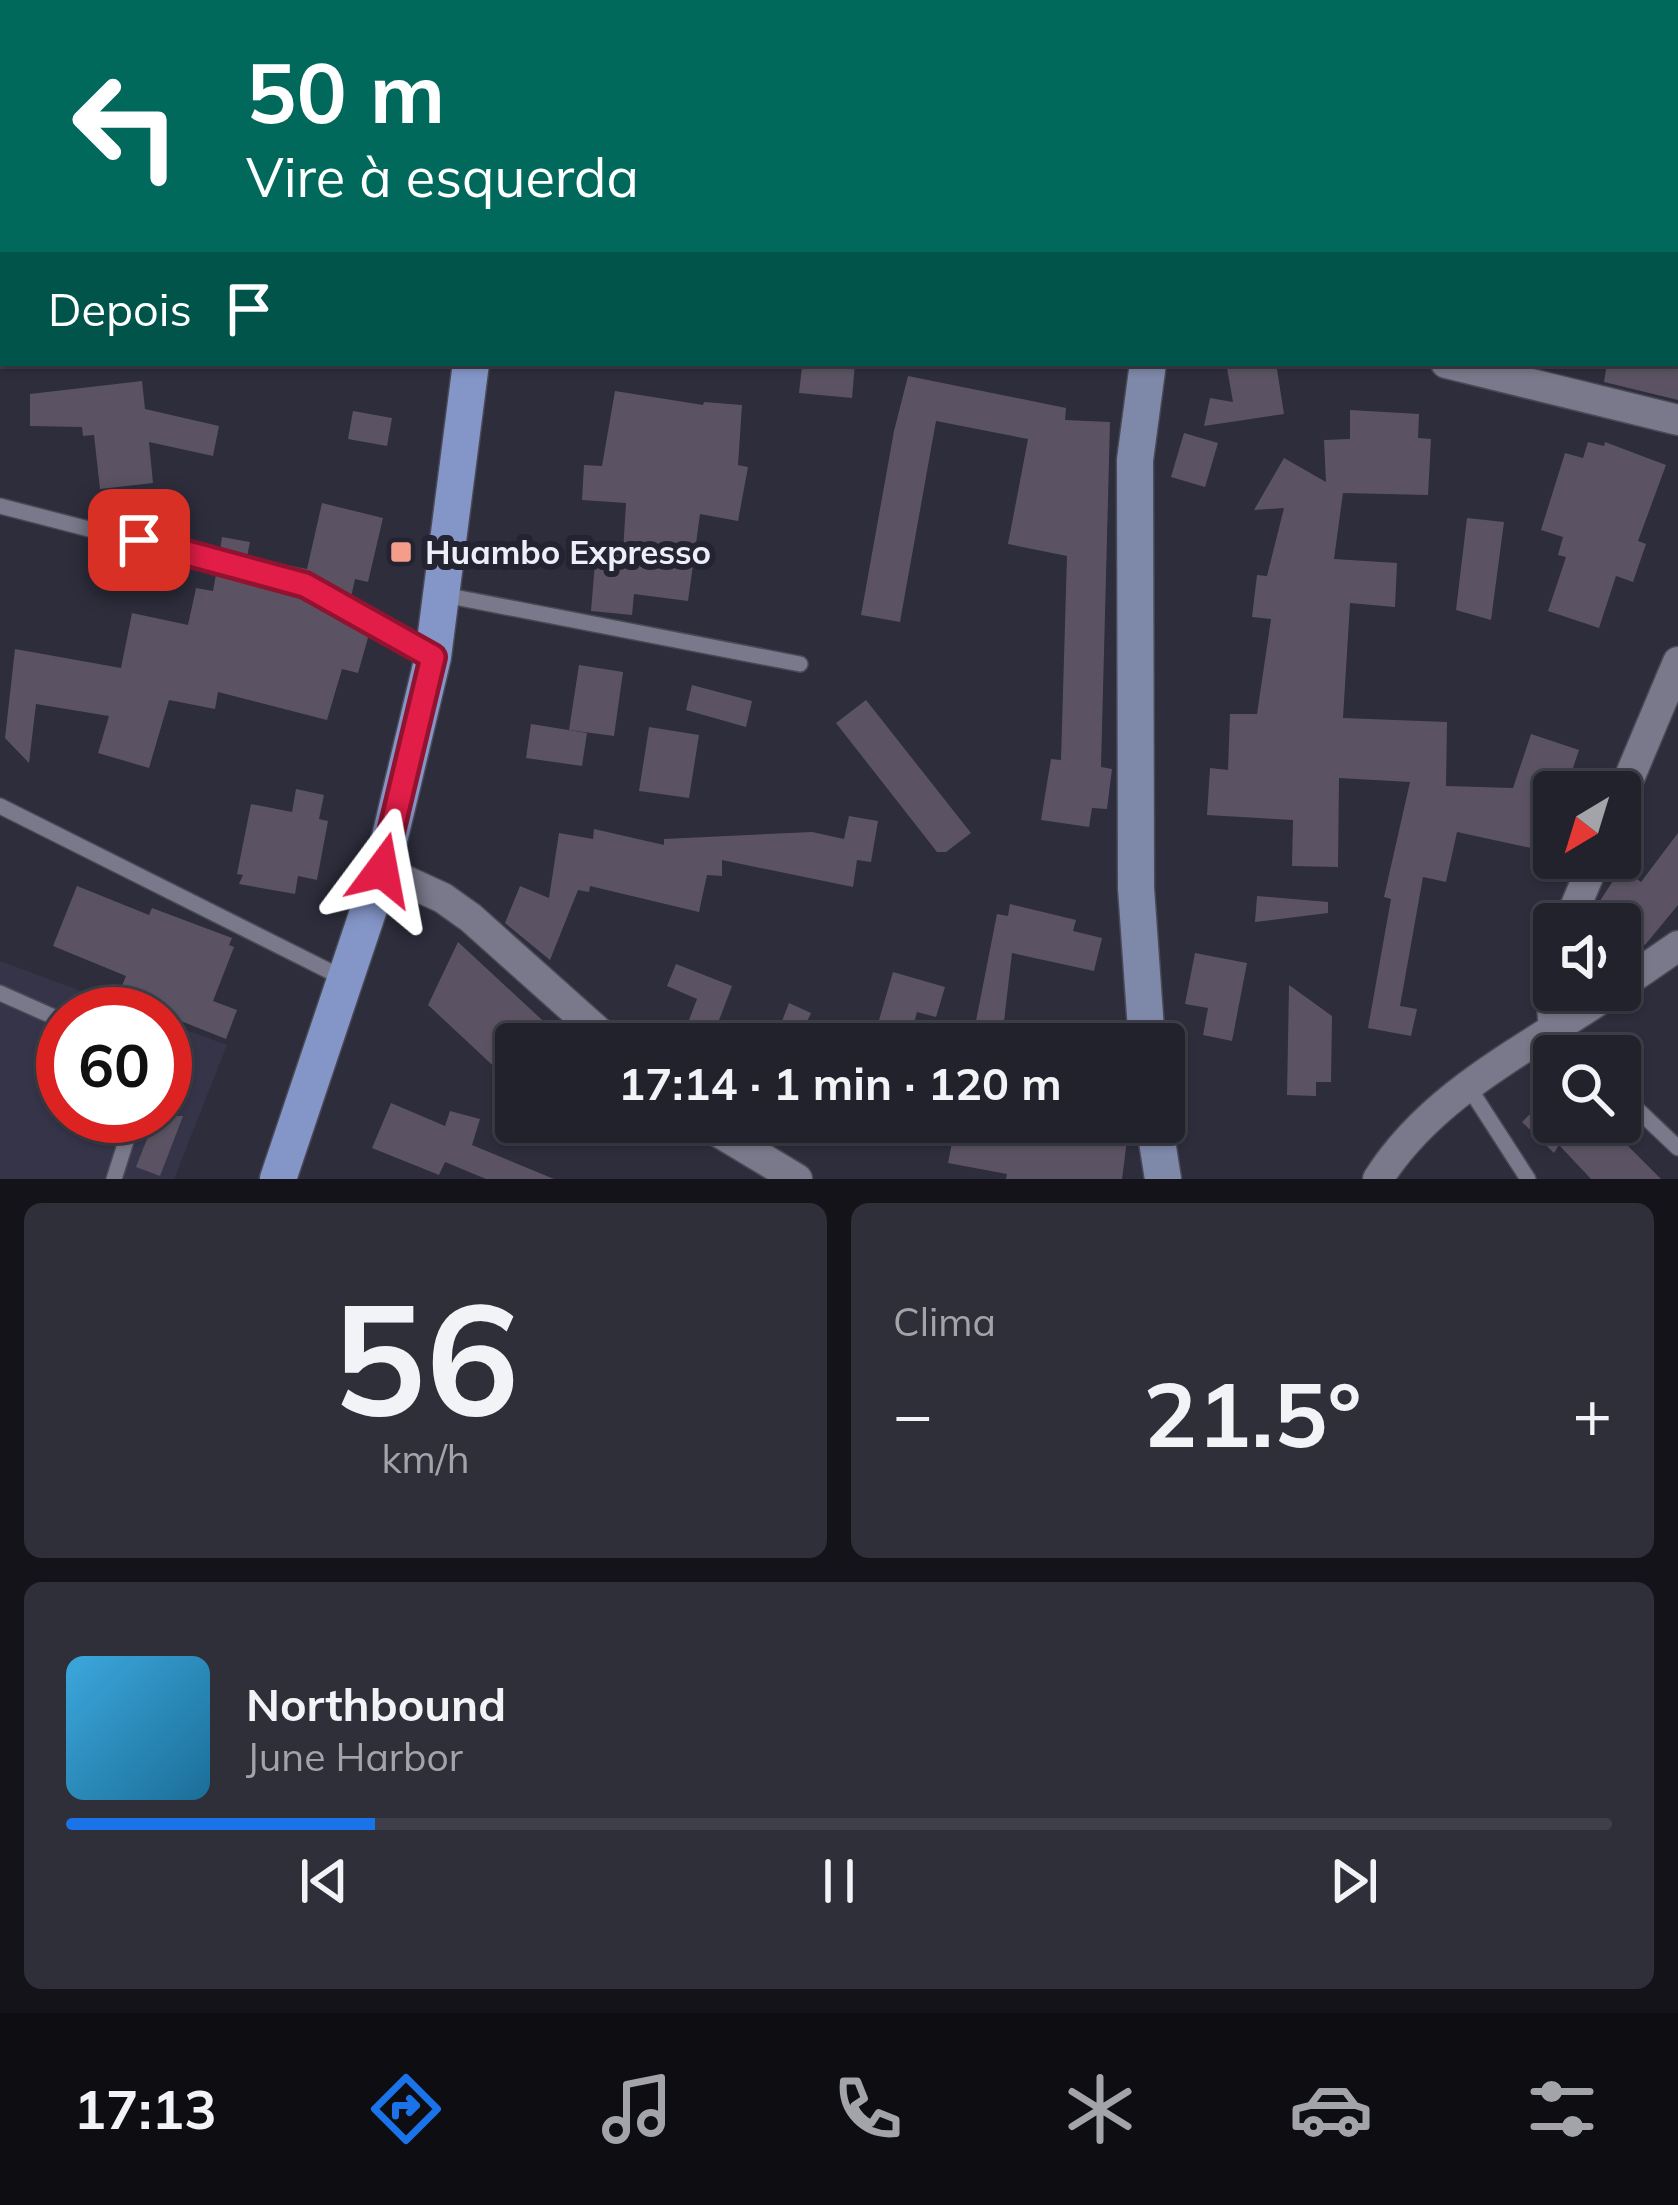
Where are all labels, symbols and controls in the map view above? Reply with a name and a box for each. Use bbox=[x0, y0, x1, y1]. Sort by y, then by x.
text: 50 m bbox=[246, 39, 445, 144]
icon: left bbox=[48, 48, 204, 204]
text: Vire à esquerda bbox=[246, 143, 639, 211]
icon: arrive bbox=[216, 276, 282, 342]
text: Depois bbox=[48, 281, 192, 337]
pin bbox=[88, 489, 190, 591]
icon: arrive bbox=[106, 507, 172, 573]
place label: Huambo Expresso bbox=[425, 531, 711, 572]
marker: Huambo Expresso bbox=[388, 539, 414, 565]
north arrow bbox=[1533, 771, 1641, 879]
map controls bbox=[1533, 771, 1641, 1143]
position arrow bbox=[319, 807, 445, 933]
button: sound bbox=[1533, 903, 1641, 1011]
speed limit sign: 60 bbox=[36, 987, 192, 1143]
button: search bbox=[1533, 1035, 1641, 1143]
text: 17:14 · 1 min · 120 m bbox=[618, 1055, 1062, 1111]
text: 56 bbox=[332, 1258, 519, 1454]
text: Clima bbox=[893, 1297, 996, 1346]
text: 21.5° bbox=[1143, 1357, 1362, 1470]
text: − bbox=[893, 1372, 933, 1455]
text: + bbox=[1572, 1372, 1612, 1455]
text: km/h bbox=[381, 1434, 470, 1483]
text: Northbound bbox=[246, 1676, 506, 1732]
text: June Harbor bbox=[246, 1732, 463, 1781]
icon: previous bbox=[291, 1848, 357, 1914]
icon: pause bbox=[806, 1848, 872, 1914]
icon: next bbox=[1321, 1848, 1387, 1914]
icon: directions bbox=[364, 2067, 448, 2151]
icon: music bbox=[595, 2067, 679, 2151]
icon: phone bbox=[826, 2067, 910, 2151]
icon: climate bbox=[1058, 2067, 1142, 2151]
icon: car bbox=[1289, 2067, 1373, 2151]
icon: filters bbox=[1520, 2067, 1604, 2151]
text: 17:13 bbox=[74, 2075, 217, 2143]

